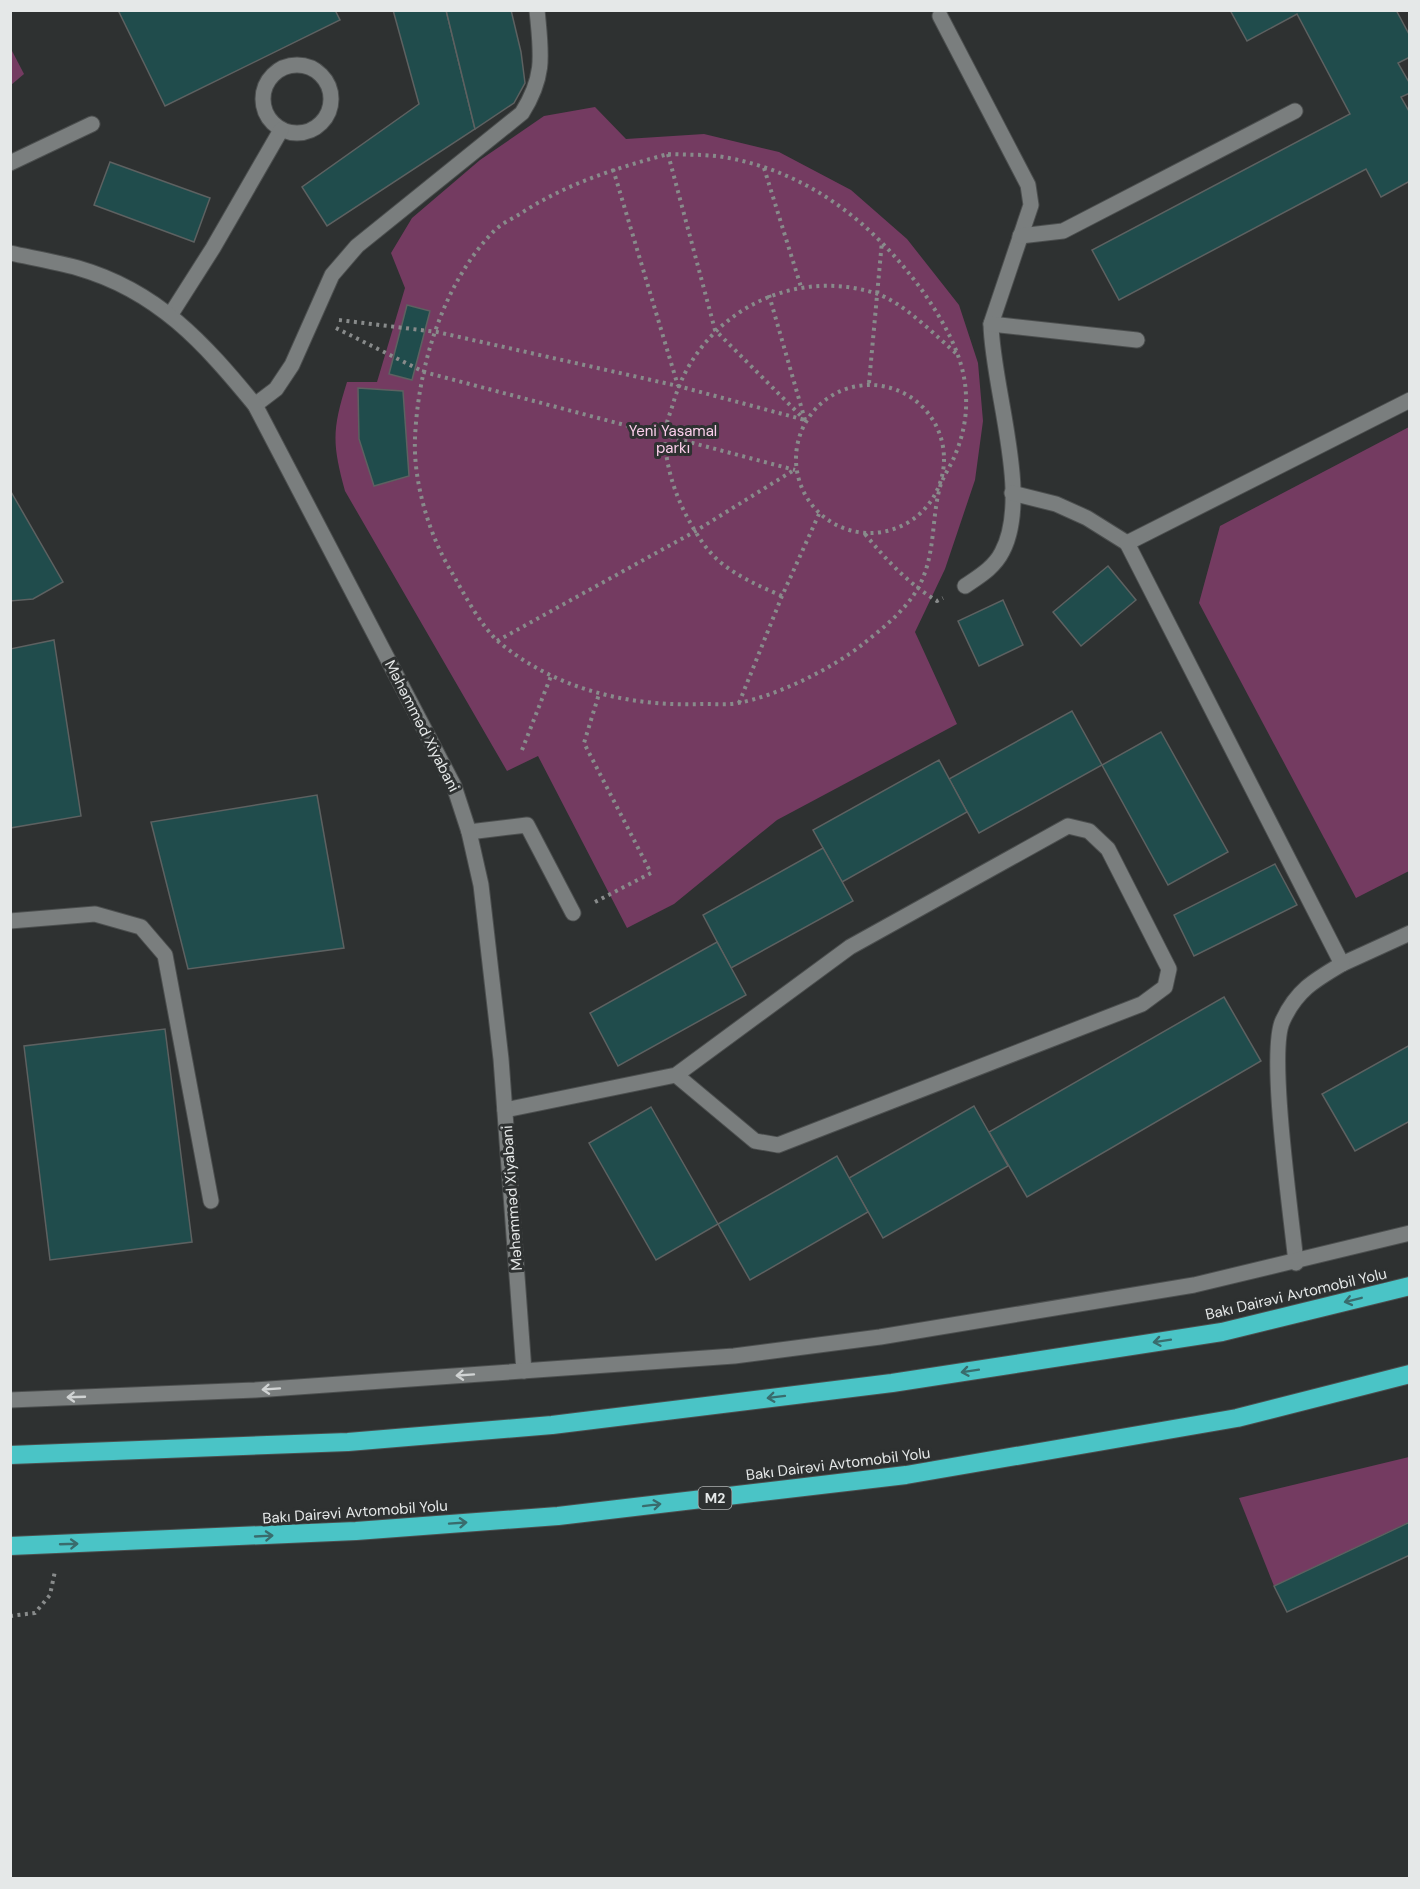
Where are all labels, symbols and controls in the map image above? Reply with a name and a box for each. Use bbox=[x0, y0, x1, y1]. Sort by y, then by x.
park label: Yeni Yasamal parkı bbox=[629, 421, 717, 458]
street label: Məhəmməd Xiyabani bbox=[380, 657, 464, 795]
street label: Məhəmməd Xiyabani bbox=[497, 1125, 527, 1271]
street label: Bakı Dairəvi Avtomobil Yolu bbox=[1203, 1263, 1389, 1325]
one-way arrow bbox=[1343, 1294, 1362, 1306]
one-way arrow bbox=[1153, 1335, 1173, 1346]
one-way arrow bbox=[960, 1365, 980, 1376]
one-way arrow bbox=[456, 1370, 476, 1381]
one-way arrow bbox=[262, 1384, 281, 1395]
one-way arrow bbox=[67, 1392, 87, 1403]
one-way arrow bbox=[767, 1392, 787, 1403]
street label: Bakı Dairəvi Avtomobil Yolu bbox=[745, 1443, 931, 1485]
road number: M2 bbox=[698, 1487, 732, 1509]
street label: Bakı Dairəvi Avtomobil Yolu bbox=[262, 1496, 448, 1528]
one-way arrow bbox=[642, 1499, 662, 1510]
one-way arrow bbox=[448, 1518, 468, 1529]
one-way arrow bbox=[253, 1530, 273, 1541]
one-way arrow bbox=[58, 1538, 78, 1549]

